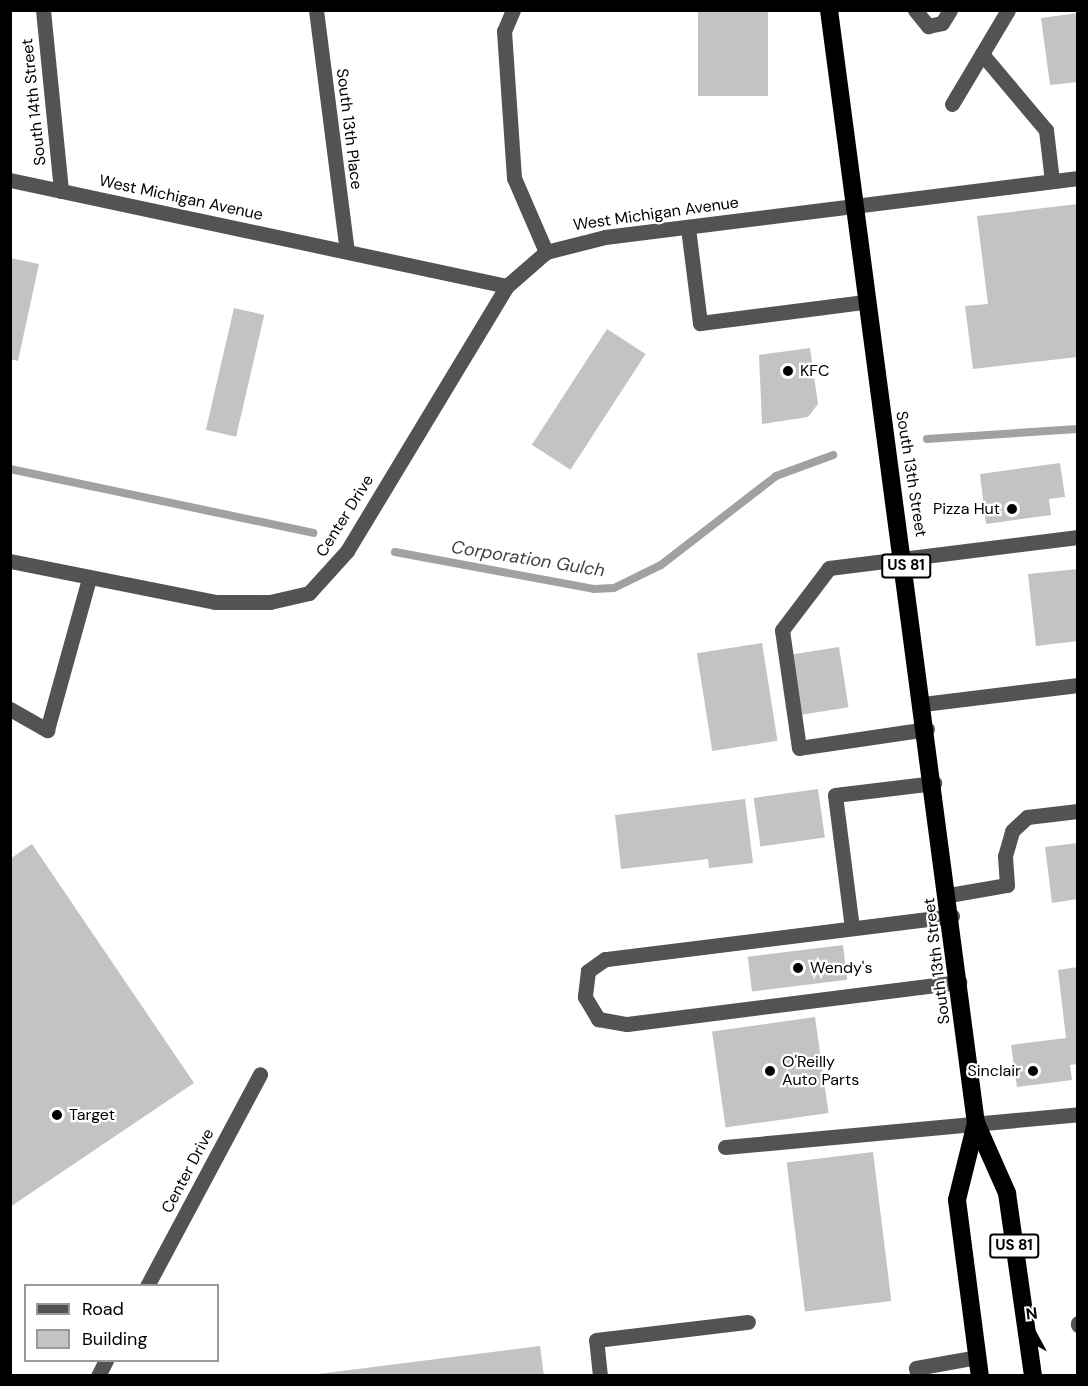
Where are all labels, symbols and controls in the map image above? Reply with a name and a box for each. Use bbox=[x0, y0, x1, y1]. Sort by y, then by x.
street label: South 14th Street bbox=[18, 38, 50, 166]
street label: South 13th Place bbox=[332, 67, 366, 191]
street label: West Michigan Avenue bbox=[97, 171, 265, 225]
street label: West Michigan Avenue bbox=[572, 193, 740, 235]
place label: KFC bbox=[800, 361, 829, 381]
marker: KFC bbox=[781, 364, 795, 378]
street label: South 13th Street bbox=[892, 410, 930, 538]
street label: Center Drive bbox=[312, 472, 378, 560]
place label: Pizza Hut bbox=[933, 499, 1000, 519]
marker: Pizza Hut bbox=[1005, 502, 1019, 516]
water label: Corporation Gulch bbox=[450, 536, 606, 582]
road number: US 81 bbox=[880, 554, 932, 578]
street label: South 13th Street bbox=[920, 897, 954, 1025]
place label: Wendy's bbox=[810, 958, 872, 978]
marker: Wendy's bbox=[791, 961, 805, 975]
place label: O'Reilly Auto Parts bbox=[782, 1052, 859, 1090]
place label: Sinclair bbox=[968, 1061, 1021, 1081]
marker: O'Reilly Auto Parts bbox=[763, 1064, 777, 1078]
marker: Sinclair bbox=[1026, 1064, 1040, 1078]
place label: Target bbox=[69, 1105, 115, 1125]
marker: Target bbox=[50, 1108, 64, 1122]
street label: Center Drive bbox=[158, 1125, 218, 1217]
road number: US 81 bbox=[988, 1234, 1040, 1258]
legend bbox=[24, 1284, 219, 1362]
text: Road bbox=[82, 1297, 124, 1321]
north arrow bbox=[1004, 1302, 1064, 1362]
text: N bbox=[1025, 1303, 1039, 1325]
text: Building bbox=[82, 1327, 147, 1351]

